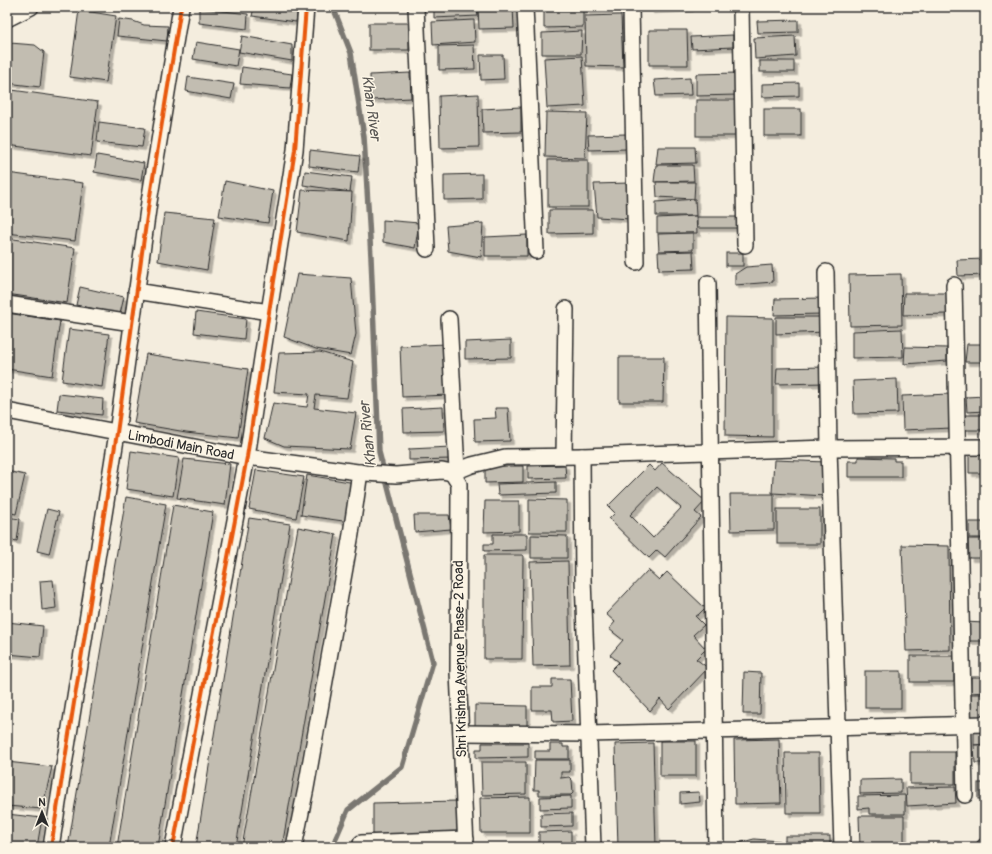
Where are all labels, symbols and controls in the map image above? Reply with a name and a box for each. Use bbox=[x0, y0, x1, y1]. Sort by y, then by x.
water label: Khan River bbox=[357, 74, 385, 143]
water label: Khan River bbox=[355, 399, 381, 468]
street label: Limbodi Main Road bbox=[126, 426, 236, 464]
street label: Shri Krishna Avenue Phase-2 Road bbox=[450, 560, 470, 758]
north arrow bbox=[22, 792, 62, 832]
text: N bbox=[38, 796, 46, 809]

